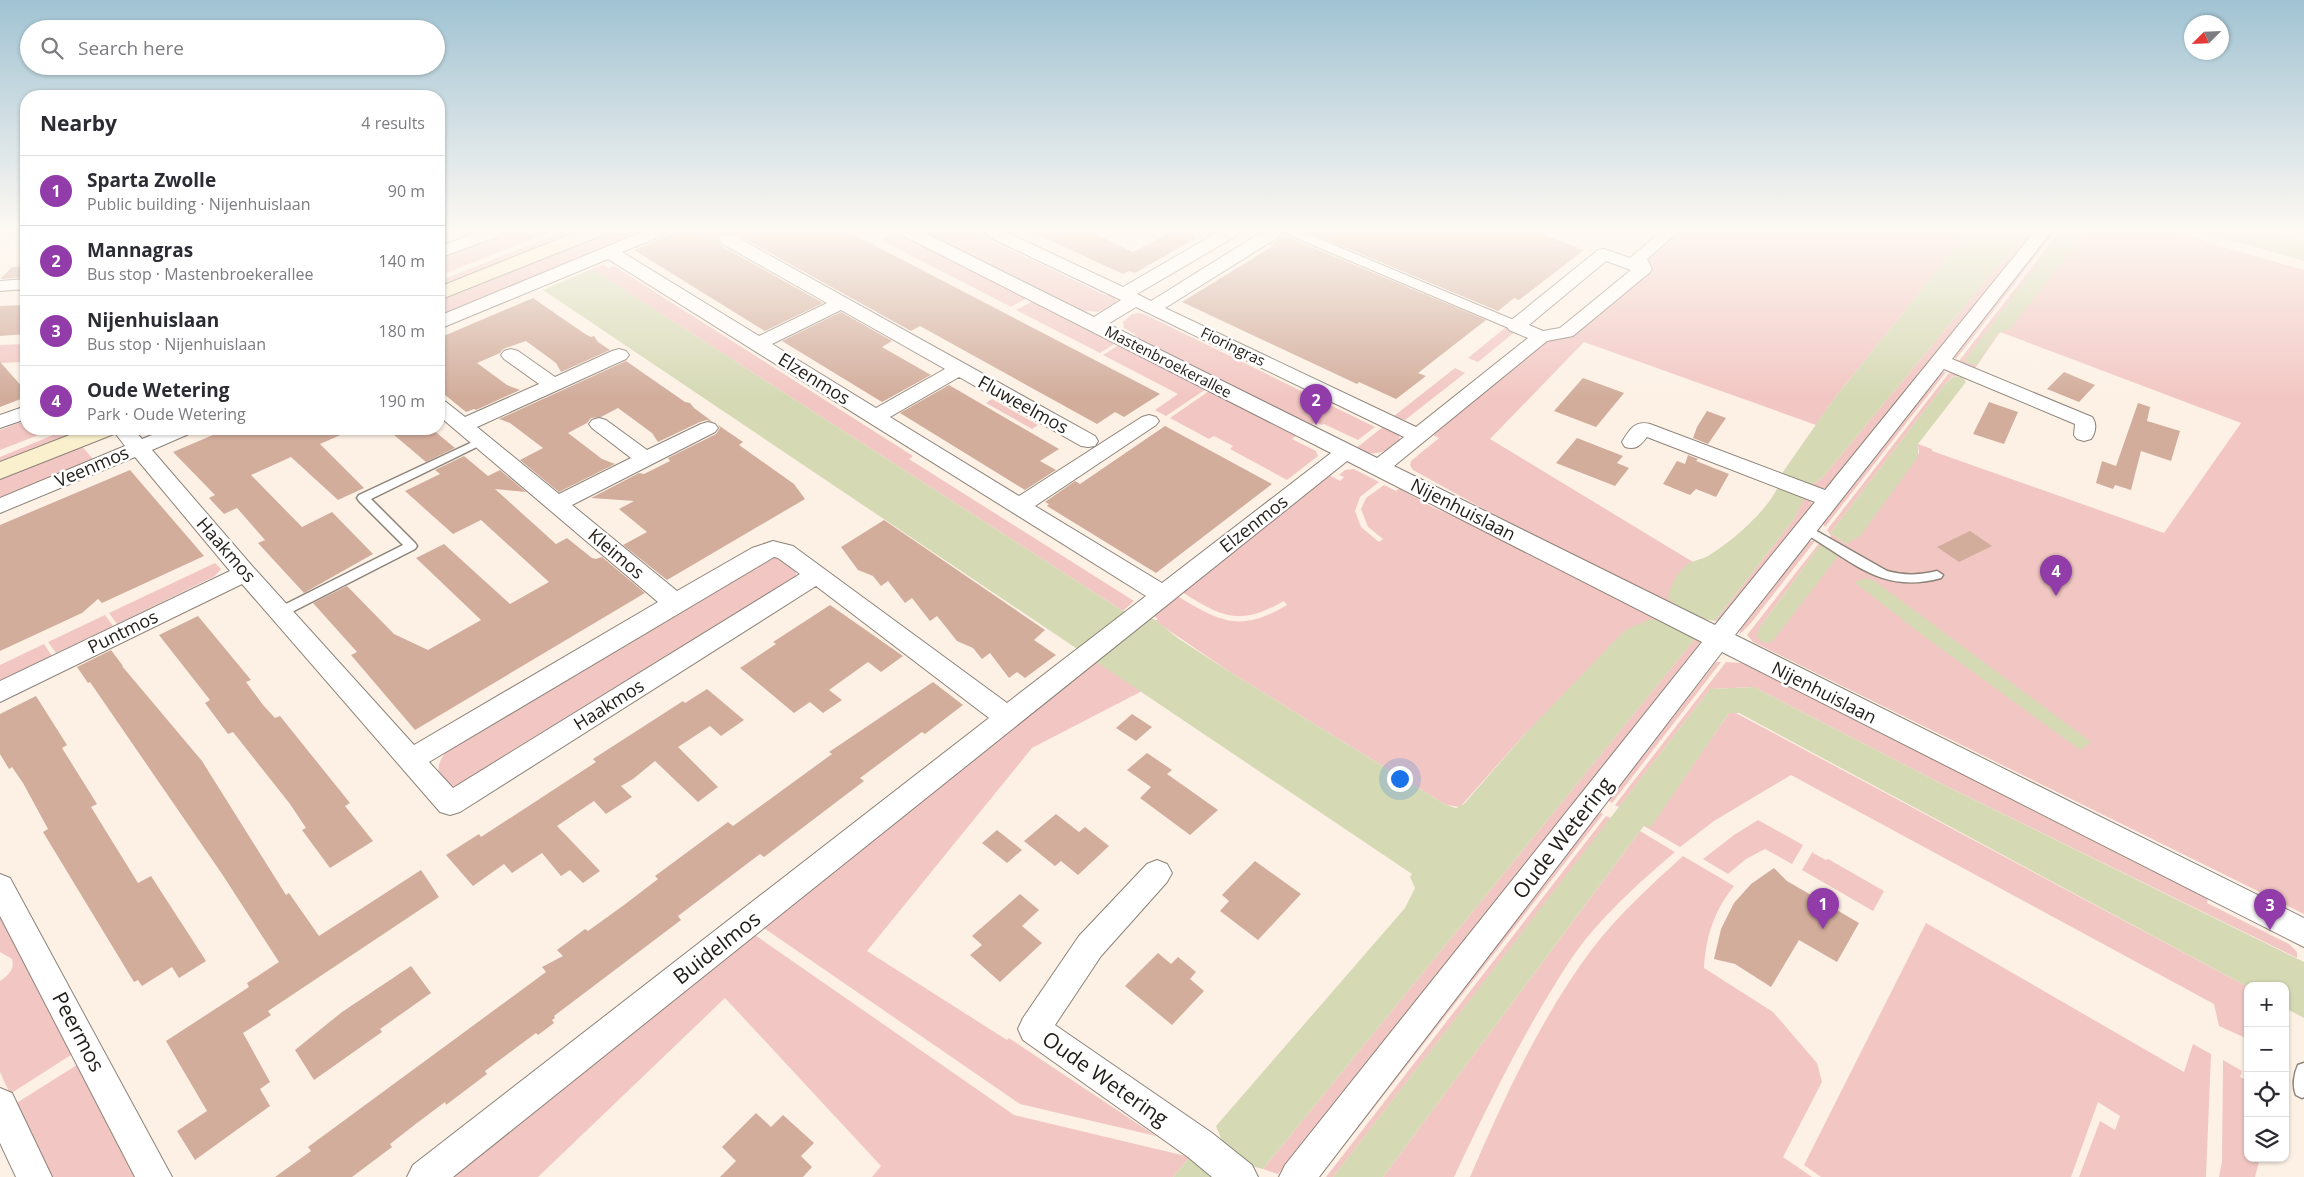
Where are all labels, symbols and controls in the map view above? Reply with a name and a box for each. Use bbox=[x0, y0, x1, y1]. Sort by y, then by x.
north arrow bbox=[2184, 15, 2229, 60]
search box bbox=[20, 20, 445, 75]
icon: search bbox=[38, 34, 66, 62]
text: Search here bbox=[78, 35, 184, 61]
text: Nearby bbox=[40, 109, 117, 137]
text: 4 results bbox=[361, 112, 425, 134]
text: Sparta Zwolle bbox=[87, 167, 216, 193]
text: 1 bbox=[51, 180, 61, 202]
text: 90 m bbox=[388, 180, 425, 202]
text: Public building · Nijenhuislaan bbox=[87, 193, 311, 215]
text: Mannagras bbox=[87, 237, 193, 263]
text: 2 bbox=[51, 250, 61, 272]
text: 140 m bbox=[379, 250, 425, 272]
text: Bus stop · Mastenbroekerallee bbox=[87, 263, 313, 285]
text: Nijenhuislaan bbox=[87, 307, 219, 333]
text: 3 bbox=[51, 320, 61, 342]
text: 180 m bbox=[379, 320, 425, 342]
street label: Mastenbroekerallee bbox=[1102, 320, 1235, 402]
street label: Fioringras bbox=[1198, 322, 1269, 370]
text: Bus stop · Nijenhuislaan bbox=[87, 333, 266, 355]
street label: Elzenmos bbox=[774, 347, 855, 410]
street label: Fluweelmos bbox=[974, 369, 1073, 439]
text: Oude Wetering bbox=[87, 377, 230, 403]
pin: 2 bbox=[1300, 384, 1332, 425]
text: 4 bbox=[51, 390, 61, 412]
text: 190 m bbox=[379, 390, 425, 412]
text: Park · Oude Wetering bbox=[87, 403, 246, 425]
street label: Veenmos bbox=[51, 440, 132, 492]
street label: Nijenhuislaan bbox=[1407, 472, 1520, 546]
street label: Elzenmos bbox=[1214, 489, 1292, 557]
street label: Haakmos bbox=[192, 512, 262, 587]
street label: Kleimos bbox=[584, 523, 650, 584]
pin: 4 bbox=[2040, 555, 2072, 596]
street label: Puntmos bbox=[83, 604, 162, 658]
street label: Nijenhuislaan bbox=[1768, 655, 1881, 729]
street label: Haakmos bbox=[569, 673, 648, 735]
your location bbox=[1387, 766, 1413, 792]
street label: Oude Wetering bbox=[1506, 770, 1619, 904]
pin: 1 bbox=[1807, 888, 1839, 929]
pin: 3 bbox=[2254, 889, 2286, 930]
street label: Buidelmos bbox=[667, 904, 766, 990]
map controls bbox=[2244, 982, 2289, 1162]
button: + bbox=[2244, 982, 2289, 1027]
street label: Peermos bbox=[46, 987, 112, 1076]
street label: Oude Wetering bbox=[1037, 1024, 1174, 1132]
button: − bbox=[2244, 1027, 2289, 1072]
button: locate bbox=[2244, 1072, 2289, 1117]
button: layers bbox=[2244, 1117, 2289, 1162]

